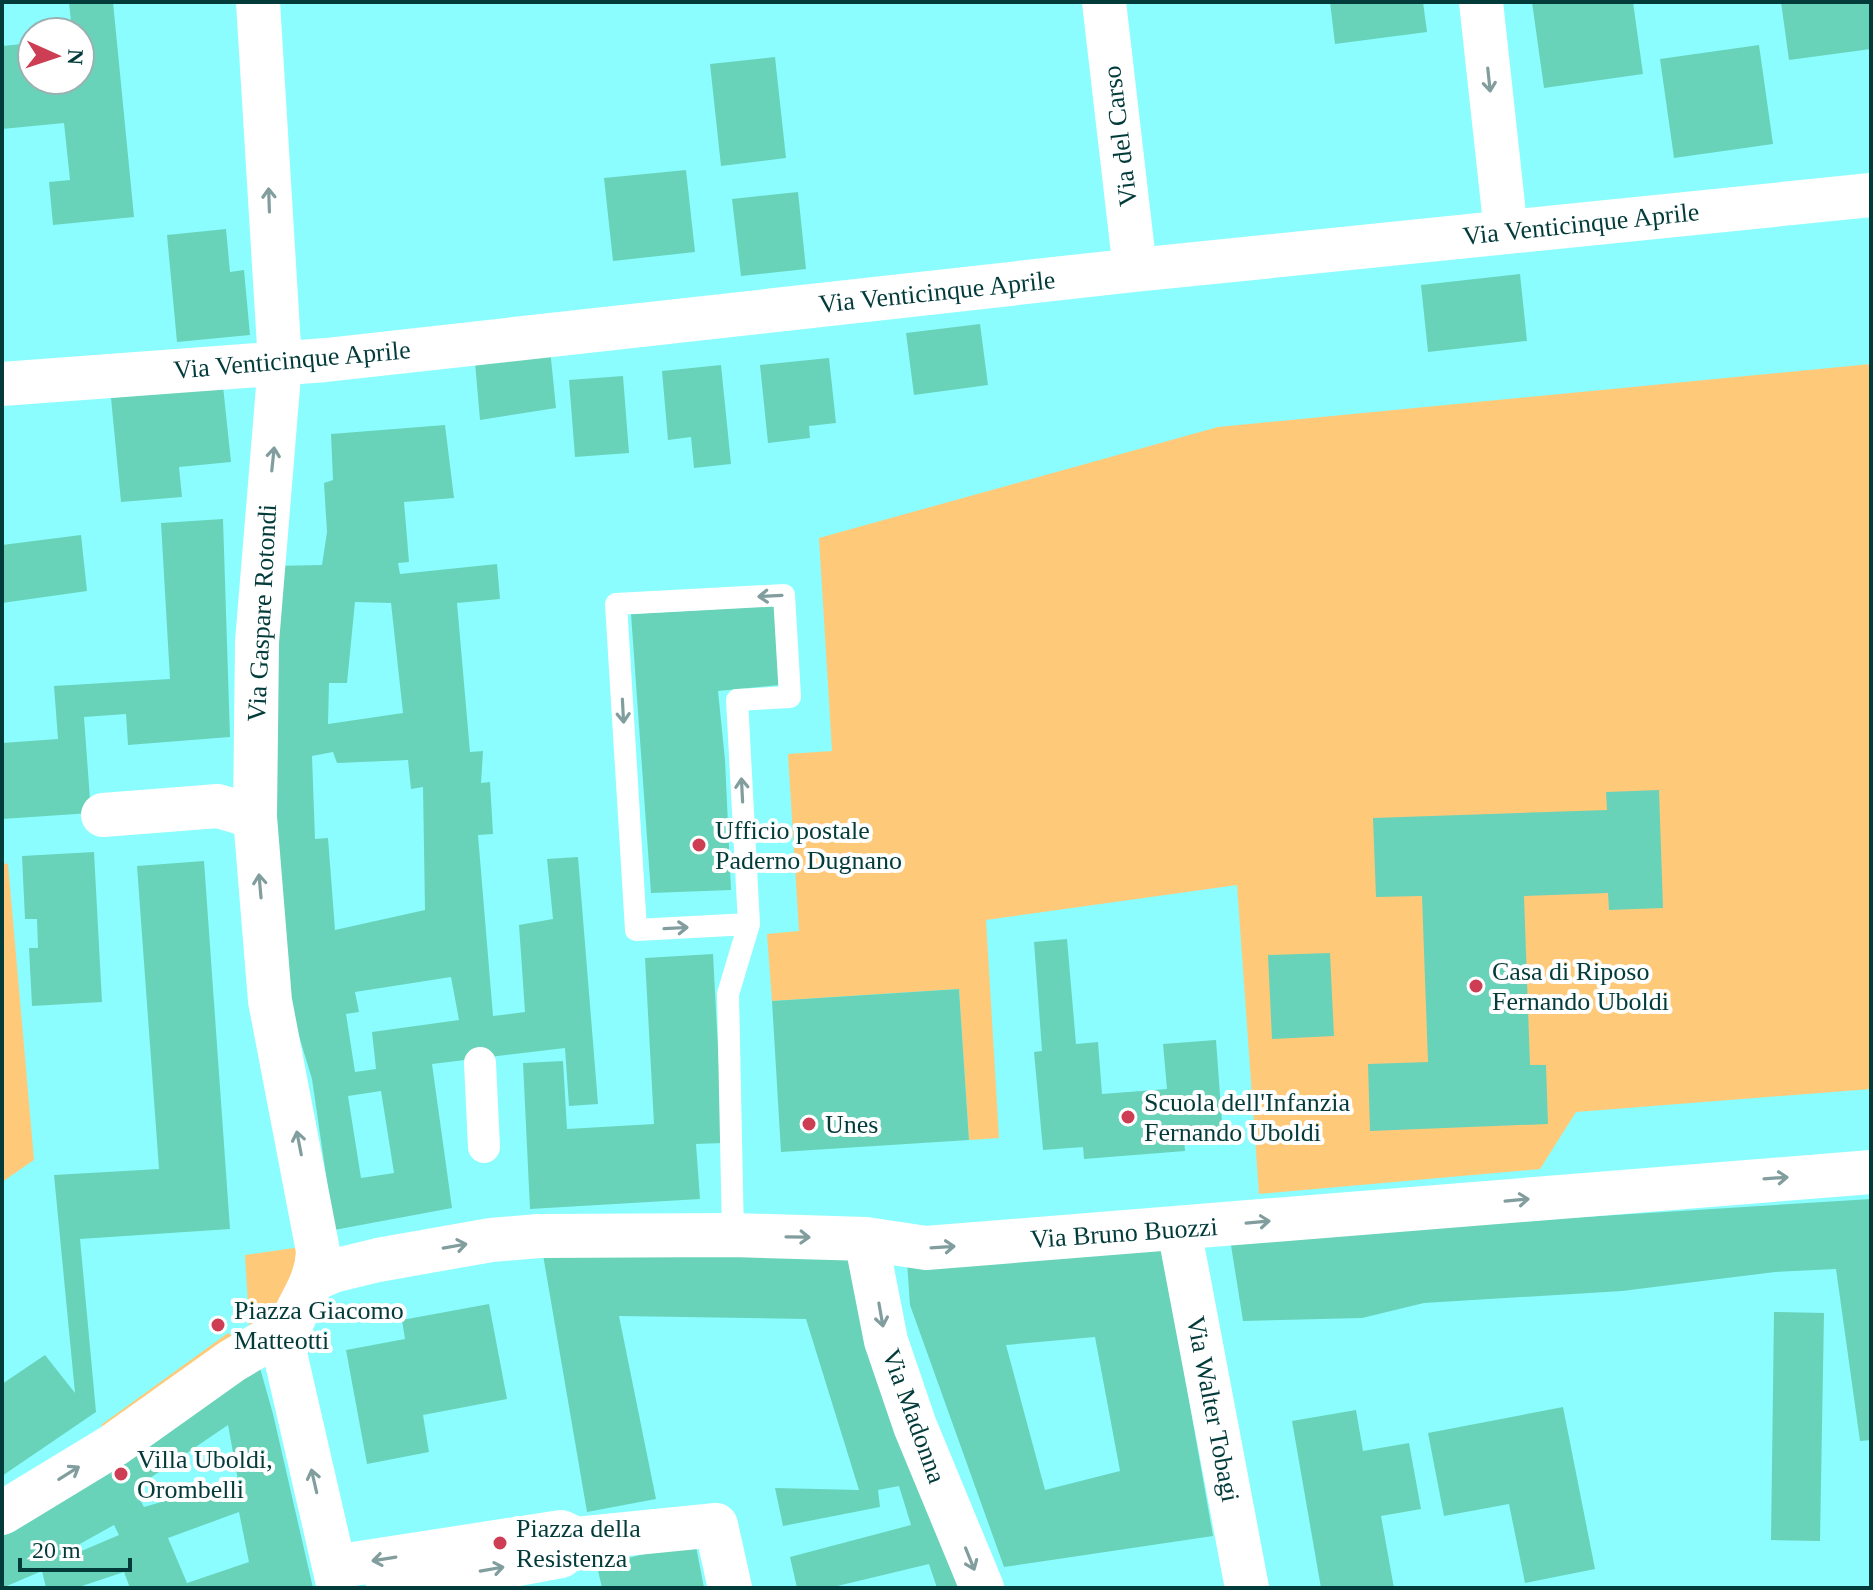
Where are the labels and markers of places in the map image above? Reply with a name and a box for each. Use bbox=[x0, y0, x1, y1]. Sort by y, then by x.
place label: Ufficio postale Paderno Dugnano bbox=[715, 816, 902, 875]
marker: Ufficio postale Paderno Dugnano bbox=[690, 836, 708, 854]
place label: Casa di Riposo Fernando Uboldi bbox=[1492, 957, 1669, 1016]
marker: Casa di Riposo Fernando Uboldi bbox=[1467, 977, 1485, 995]
place label: Scuola dell'Infanzia Fernando Uboldi bbox=[1144, 1088, 1351, 1147]
marker: Scuola dell'Infanzia Fernando Uboldi bbox=[1119, 1108, 1137, 1126]
place label: Unes bbox=[825, 1110, 878, 1139]
marker: Unes bbox=[800, 1115, 818, 1133]
place label: Piazza Giacomo Matteotti bbox=[234, 1296, 404, 1355]
marker: Piazza Giacomo Matteotti bbox=[209, 1316, 227, 1334]
place label: Villa Uboldi, Orombelli bbox=[137, 1445, 273, 1504]
marker: Villa Uboldi, Orombelli bbox=[112, 1465, 130, 1483]
place label: Piazza della Resistenza bbox=[516, 1514, 641, 1573]
marker: Piazza della Resistenza bbox=[491, 1534, 509, 1552]

